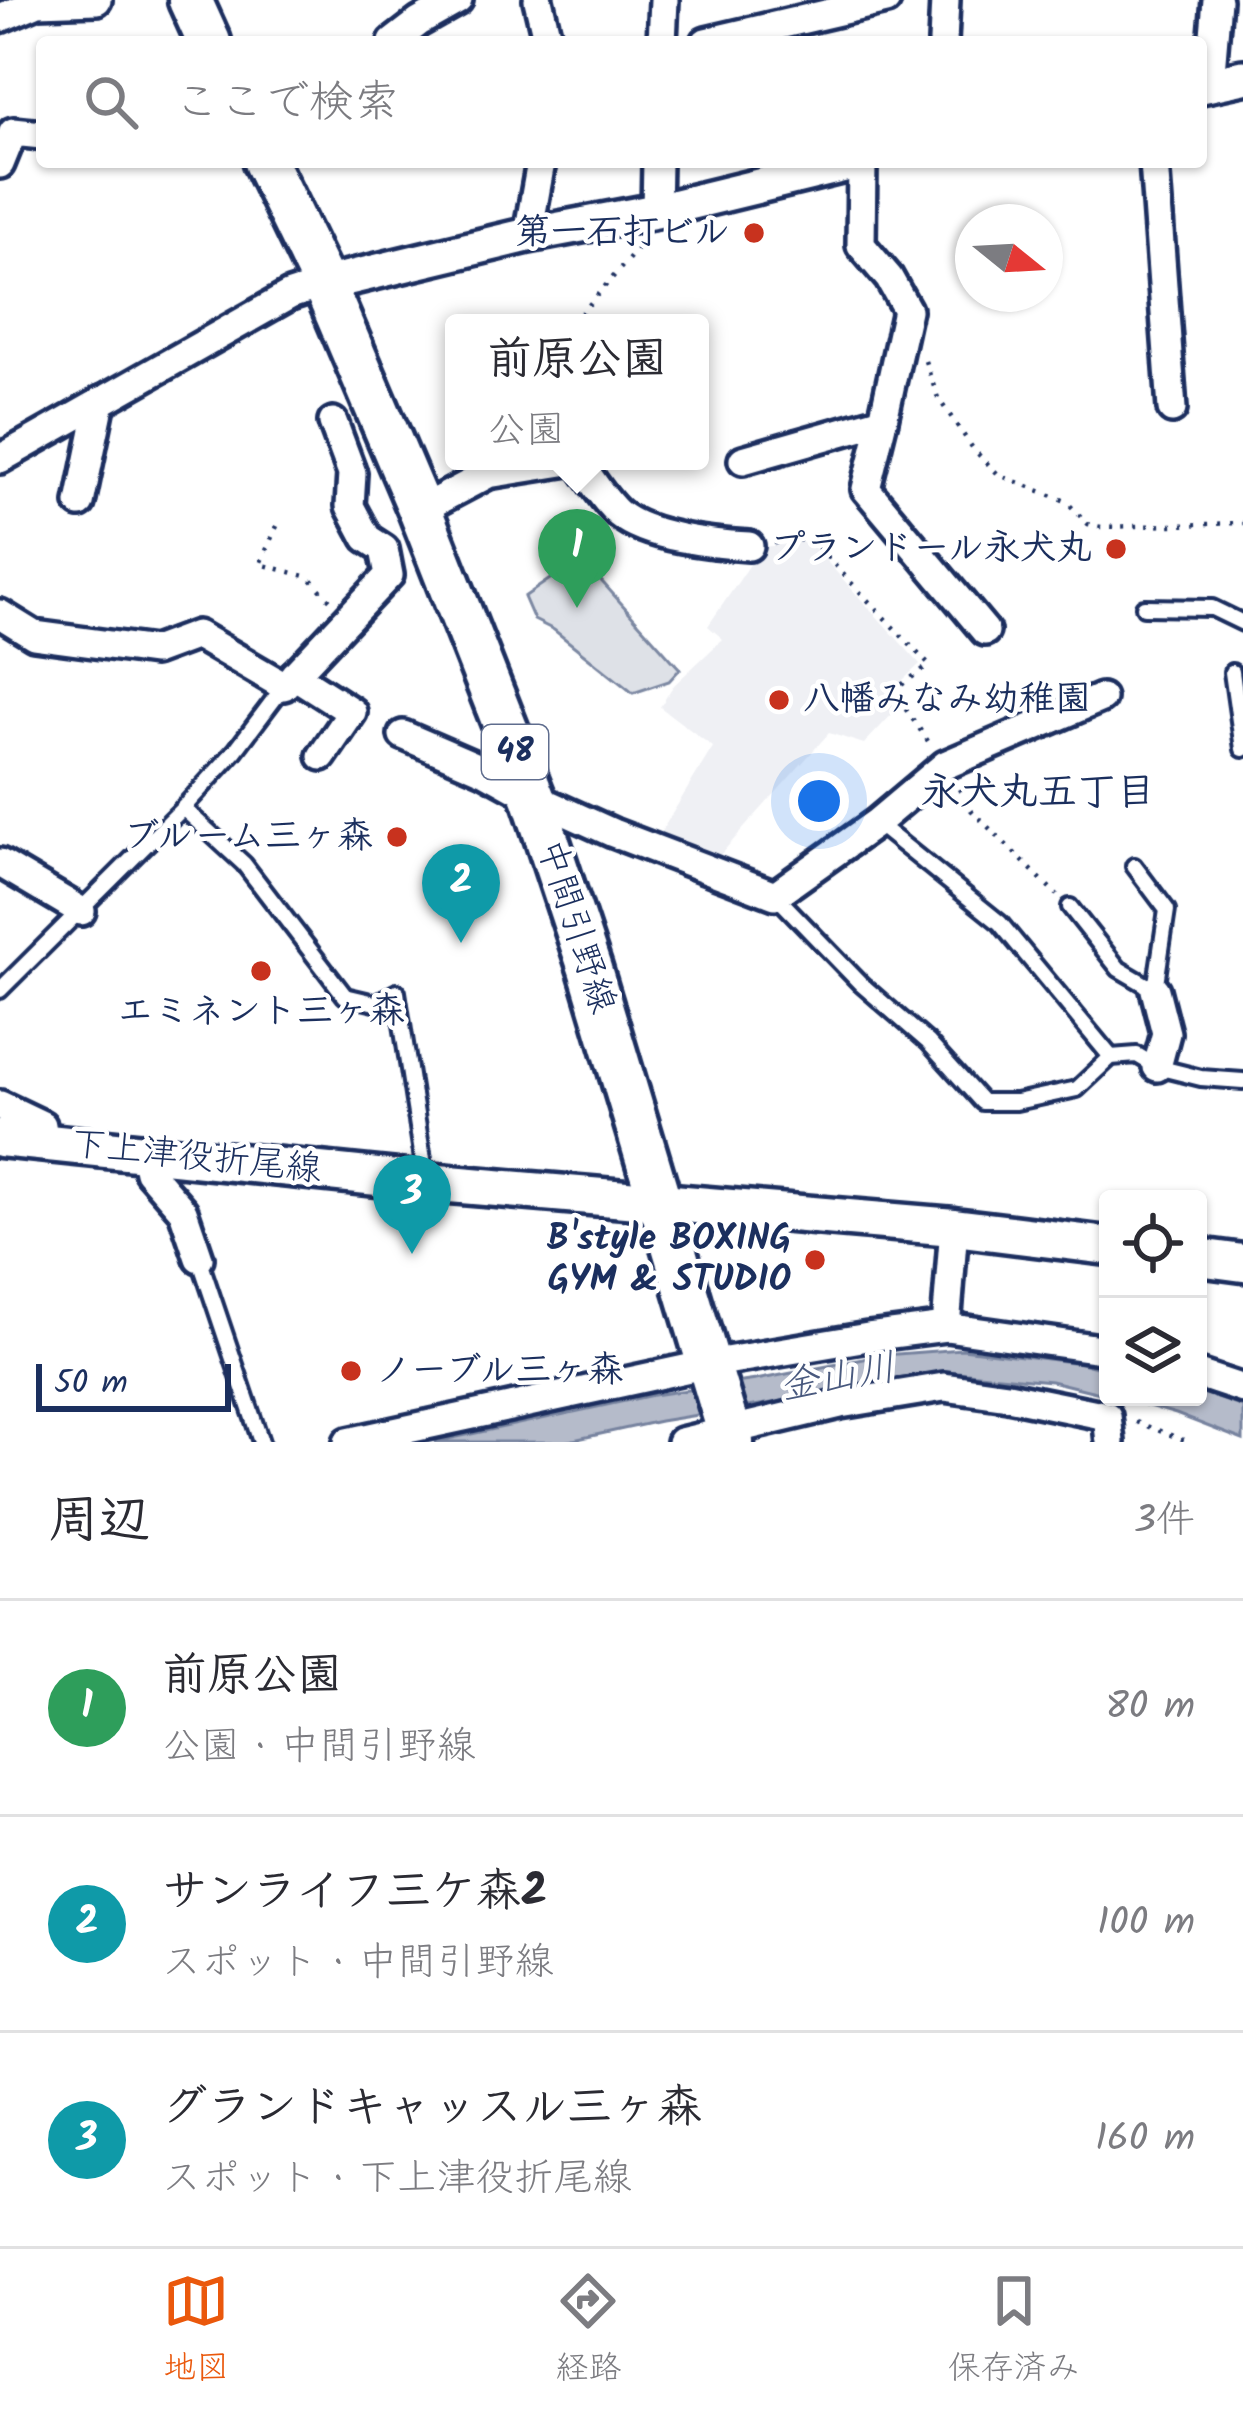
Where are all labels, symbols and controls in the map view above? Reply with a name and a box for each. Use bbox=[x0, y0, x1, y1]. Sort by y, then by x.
search box bbox=[36, 36, 1207, 168]
text: ここで検索 bbox=[174, 68, 399, 140]
icon: search bbox=[78, 69, 144, 135]
north arrow bbox=[955, 204, 1063, 312]
place label: 第一石打ビル bbox=[515, 205, 730, 262]
marker: 第一石打ビル bbox=[741, 220, 767, 246]
popup bbox=[445, 314, 709, 470]
text: 前原公園 bbox=[487, 325, 667, 397]
text: 公園 bbox=[487, 401, 565, 463]
pin: 1 bbox=[538, 509, 616, 608]
place label: プランドール永犬丸 bbox=[769, 521, 1092, 578]
marker: プランドール永犬丸 bbox=[1103, 536, 1129, 562]
place label: 八幡みなみ幼稚園 bbox=[803, 672, 1091, 729]
marker: 八幡みなみ幼稚園 bbox=[766, 687, 792, 713]
road number: 48 bbox=[482, 725, 548, 779]
district label: 永犬丸五丁目 bbox=[921, 763, 1155, 825]
your location bbox=[789, 771, 849, 831]
place label: ブルーム三ヶ森 bbox=[123, 809, 373, 866]
marker: ブルーム三ヶ森 bbox=[384, 824, 410, 850]
street label: 中間引野線 bbox=[520, 833, 630, 1021]
pin: 2 bbox=[422, 844, 500, 943]
marker: エミネント三ヶ森 bbox=[248, 958, 274, 984]
place label: エミネント三ヶ森 bbox=[117, 984, 405, 1041]
street label: 下上津役折尾線 bbox=[68, 1116, 324, 1200]
pin: 3 bbox=[373, 1155, 451, 1254]
map controls bbox=[1099, 1190, 1207, 1406]
button: locate bbox=[1099, 1190, 1207, 1298]
place label: B'style BOXING GYM & STUDIO bbox=[547, 1211, 791, 1309]
marker: B'style BOXING GYM & STUDIO bbox=[802, 1247, 828, 1273]
button: layers bbox=[1099, 1298, 1207, 1406]
water label: 金山川 bbox=[775, 1338, 901, 1420]
place label: ノーブル三ヶ森 bbox=[375, 1343, 623, 1400]
scale bar bbox=[36, 1358, 231, 1411]
text: 50 m bbox=[54, 1358, 128, 1411]
marker: ノーブル三ヶ森 bbox=[338, 1358, 364, 1384]
text: 周辺 bbox=[48, 1482, 150, 1563]
text: 3件 bbox=[1134, 1491, 1195, 1553]
text: 前原公園 bbox=[162, 1641, 342, 1713]
text: 1 bbox=[81, 1677, 93, 1739]
text: 80 m bbox=[1105, 1677, 1195, 1739]
text: 公園 · 中間引野線 bbox=[162, 1717, 476, 1779]
text: サンライフ三ケ森2 bbox=[162, 1857, 547, 1929]
text: 2 bbox=[76, 1893, 98, 1955]
text: 100 m bbox=[1097, 1893, 1195, 1955]
text: スポット · 中間引野線 bbox=[162, 1933, 554, 1995]
text: グランドキャッスル三ヶ森 bbox=[162, 2073, 702, 2145]
text: 3 bbox=[76, 2109, 98, 2171]
text: 160 m bbox=[1095, 2109, 1195, 2171]
text: スポット · 下上津役折尾線 bbox=[162, 2149, 632, 2211]
tab: 地図 bbox=[163, 2268, 229, 2396]
tab: 経路 bbox=[555, 2268, 621, 2396]
tab: 保存済み bbox=[948, 2268, 1080, 2396]

